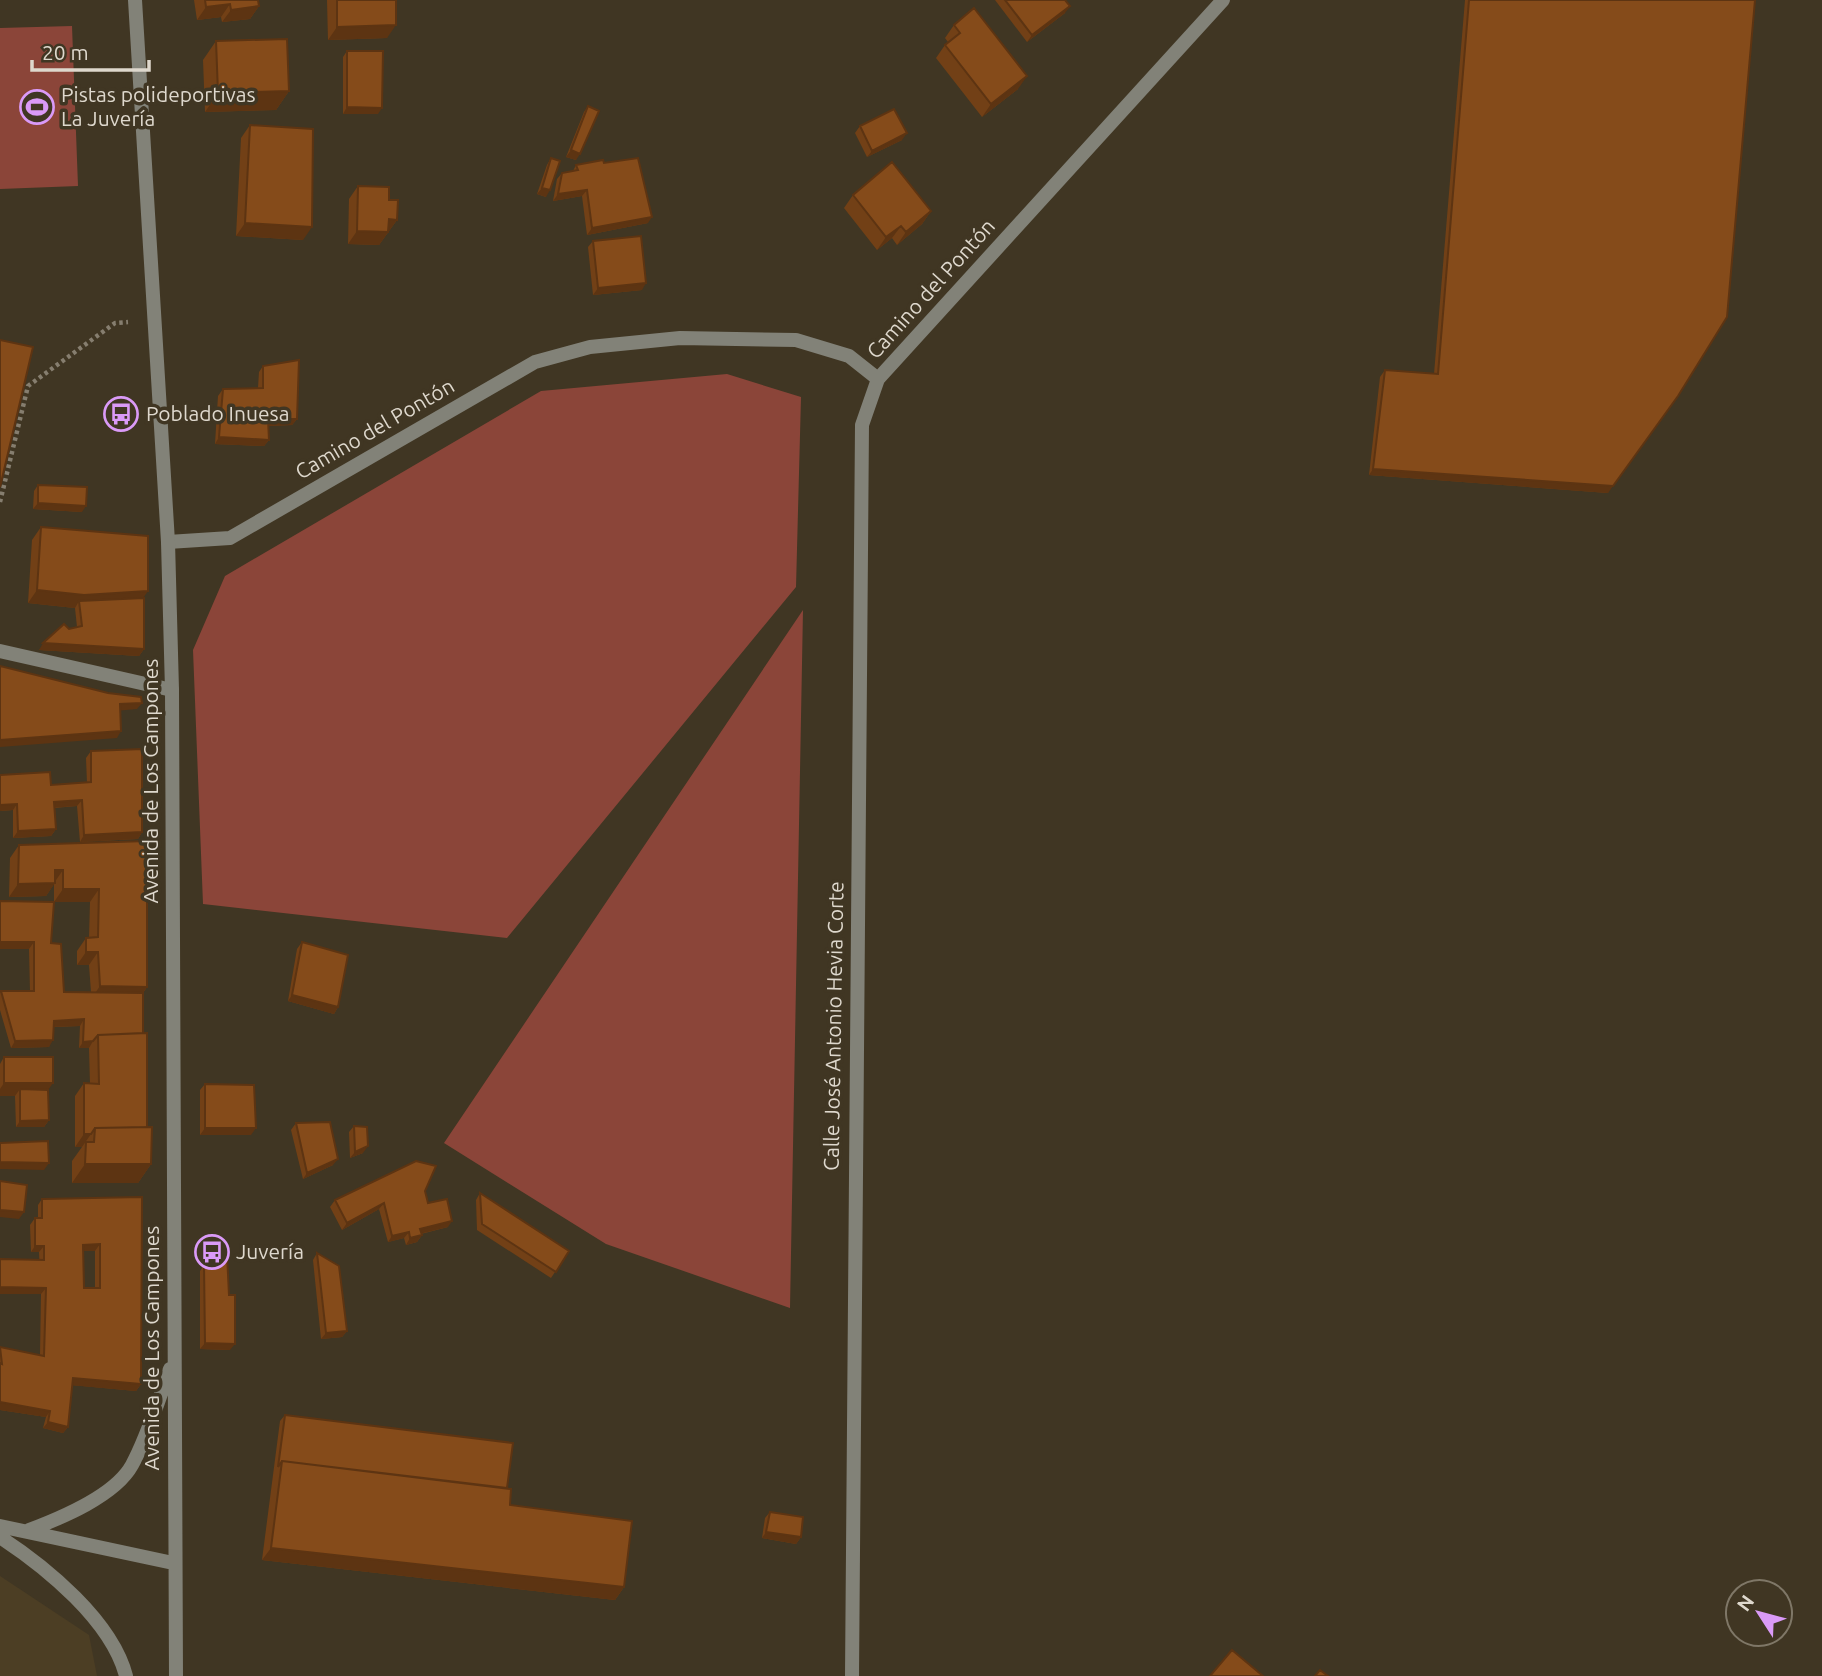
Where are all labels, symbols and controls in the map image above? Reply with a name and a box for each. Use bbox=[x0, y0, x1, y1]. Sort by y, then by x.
scale bar bbox=[32, 28, 149, 72]
text: 20 m bbox=[42, 40, 89, 64]
place label: Pistas polideportivas La Juvería bbox=[61, 82, 256, 130]
sports icon: Pistas polideportivas La Juvería bbox=[18, 88, 56, 126]
street label: Camino del Pontón bbox=[861, 214, 999, 363]
street label: Camino del Pontón bbox=[291, 373, 458, 483]
bus stop icon: Poblado Inuesa bbox=[102, 395, 140, 433]
place label: Poblado Inuesa bbox=[146, 401, 289, 425]
street label: Avenida de Los Campones bbox=[138, 659, 162, 903]
street label: Calle José Antonio Hevia Corte bbox=[818, 881, 848, 1171]
street label: Avenida de Los Campones bbox=[139, 1226, 163, 1470]
bus stop icon: Juvería bbox=[193, 1233, 231, 1271]
place label: Juvería bbox=[236, 1239, 304, 1263]
north arrow bbox=[1724, 1578, 1794, 1648]
text: N bbox=[1732, 1591, 1758, 1615]

